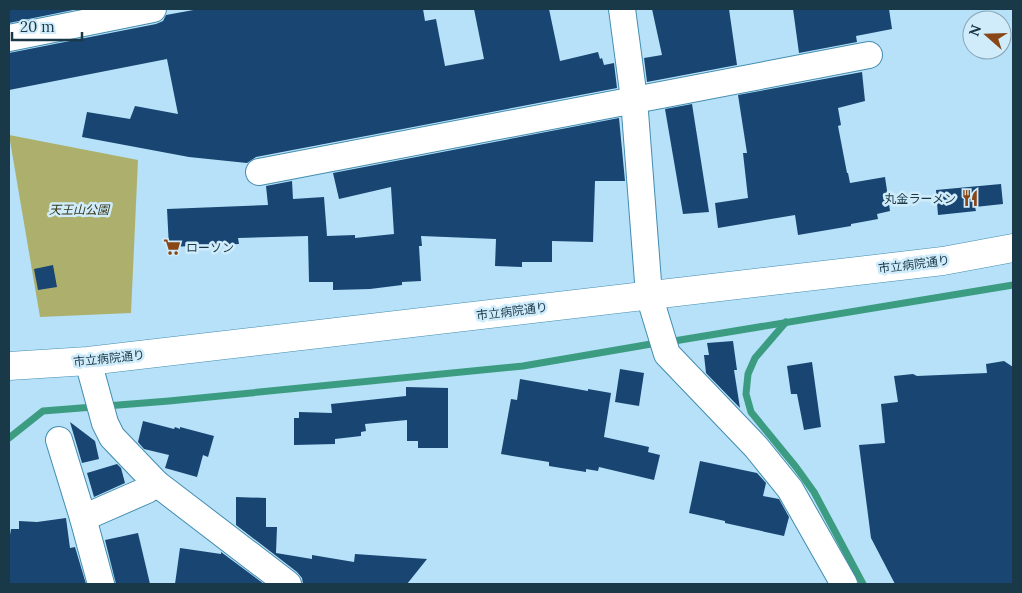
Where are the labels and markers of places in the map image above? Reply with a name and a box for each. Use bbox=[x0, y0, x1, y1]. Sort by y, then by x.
restaurant icon: 丸金ラーメン bbox=[960, 188, 980, 208]
place label: 丸金ラーメン bbox=[884, 191, 956, 206]
supermarket icon: ローソン bbox=[162, 237, 182, 257]
place label: ローソン bbox=[186, 240, 234, 255]

